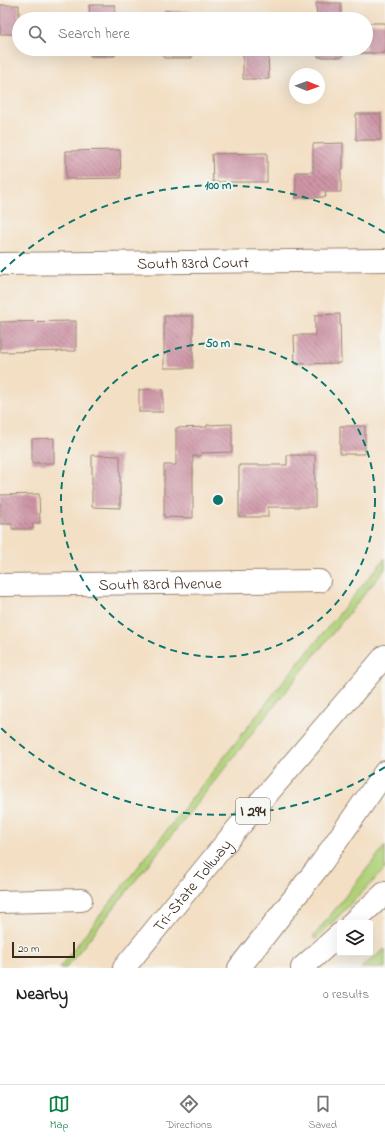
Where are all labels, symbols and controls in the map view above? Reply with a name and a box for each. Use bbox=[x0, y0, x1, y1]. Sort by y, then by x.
search box bbox=[12, 12, 373, 56]
icon: search bbox=[26, 23, 48, 45]
text: Search here bbox=[58, 23, 130, 45]
north arrow bbox=[289, 68, 325, 104]
text: 100 m bbox=[205, 177, 232, 195]
street label: South 83rd Court bbox=[137, 251, 250, 277]
text: 50 m bbox=[206, 335, 231, 353]
centre of rings bbox=[211, 493, 225, 507]
street label: South 83rd Avenue bbox=[98, 572, 223, 598]
road number: I 294 bbox=[236, 798, 270, 824]
street label: Tri-State Tollway bbox=[148, 834, 238, 938]
map controls bbox=[337, 920, 373, 956]
button: layers bbox=[337, 920, 373, 956]
scale bar bbox=[12, 940, 75, 959]
text: 20 m bbox=[18, 941, 40, 957]
text: Nearby bbox=[16, 982, 68, 1007]
text: 0 results bbox=[323, 985, 369, 1004]
tab: Map bbox=[48, 1093, 70, 1133]
tab: Directions bbox=[166, 1093, 212, 1133]
tab: Saved bbox=[308, 1093, 337, 1133]

